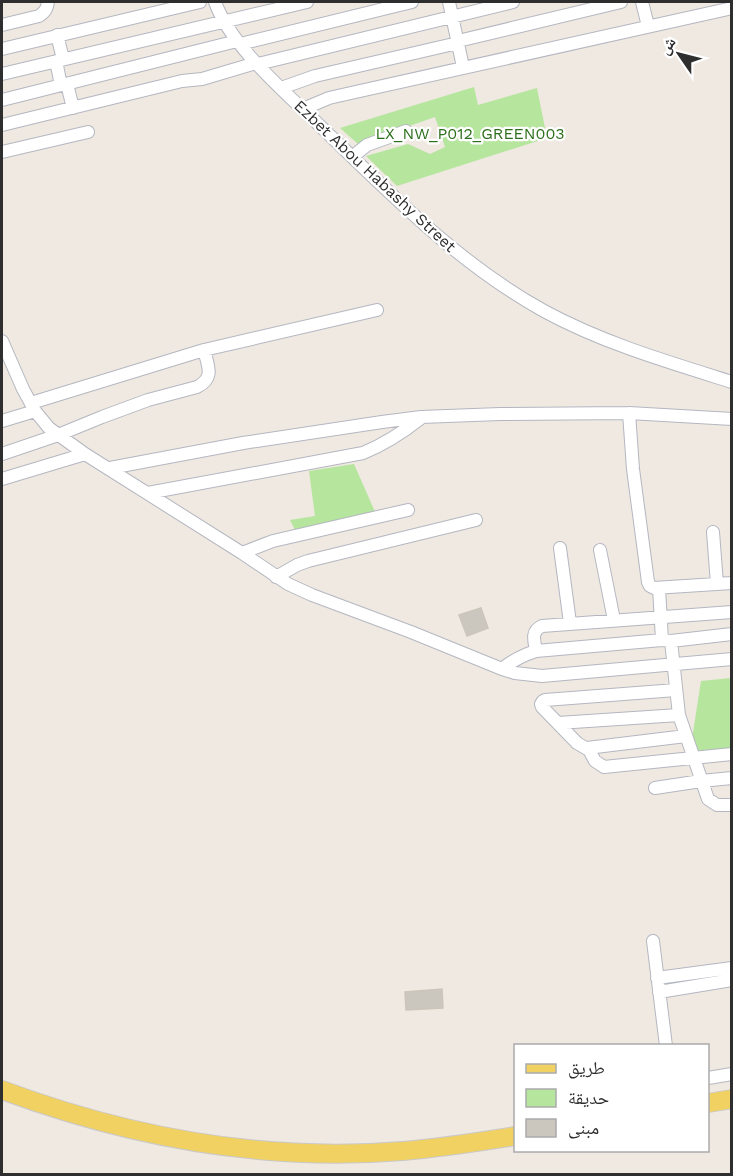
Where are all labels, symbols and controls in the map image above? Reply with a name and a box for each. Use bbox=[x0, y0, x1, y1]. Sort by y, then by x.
north arrow bbox=[649, 24, 709, 84]
text: ش bbox=[654, 33, 680, 58]
street label: Ezbet Abou Habashy Street bbox=[290, 96, 460, 256]
park label: LX_NW_P012_GREEN003 bbox=[376, 124, 564, 143]
legend bbox=[514, 1044, 709, 1152]
text: طريق bbox=[568, 1057, 605, 1079]
text: حديقة bbox=[568, 1087, 609, 1108]
text: مبنى bbox=[568, 1117, 599, 1139]

